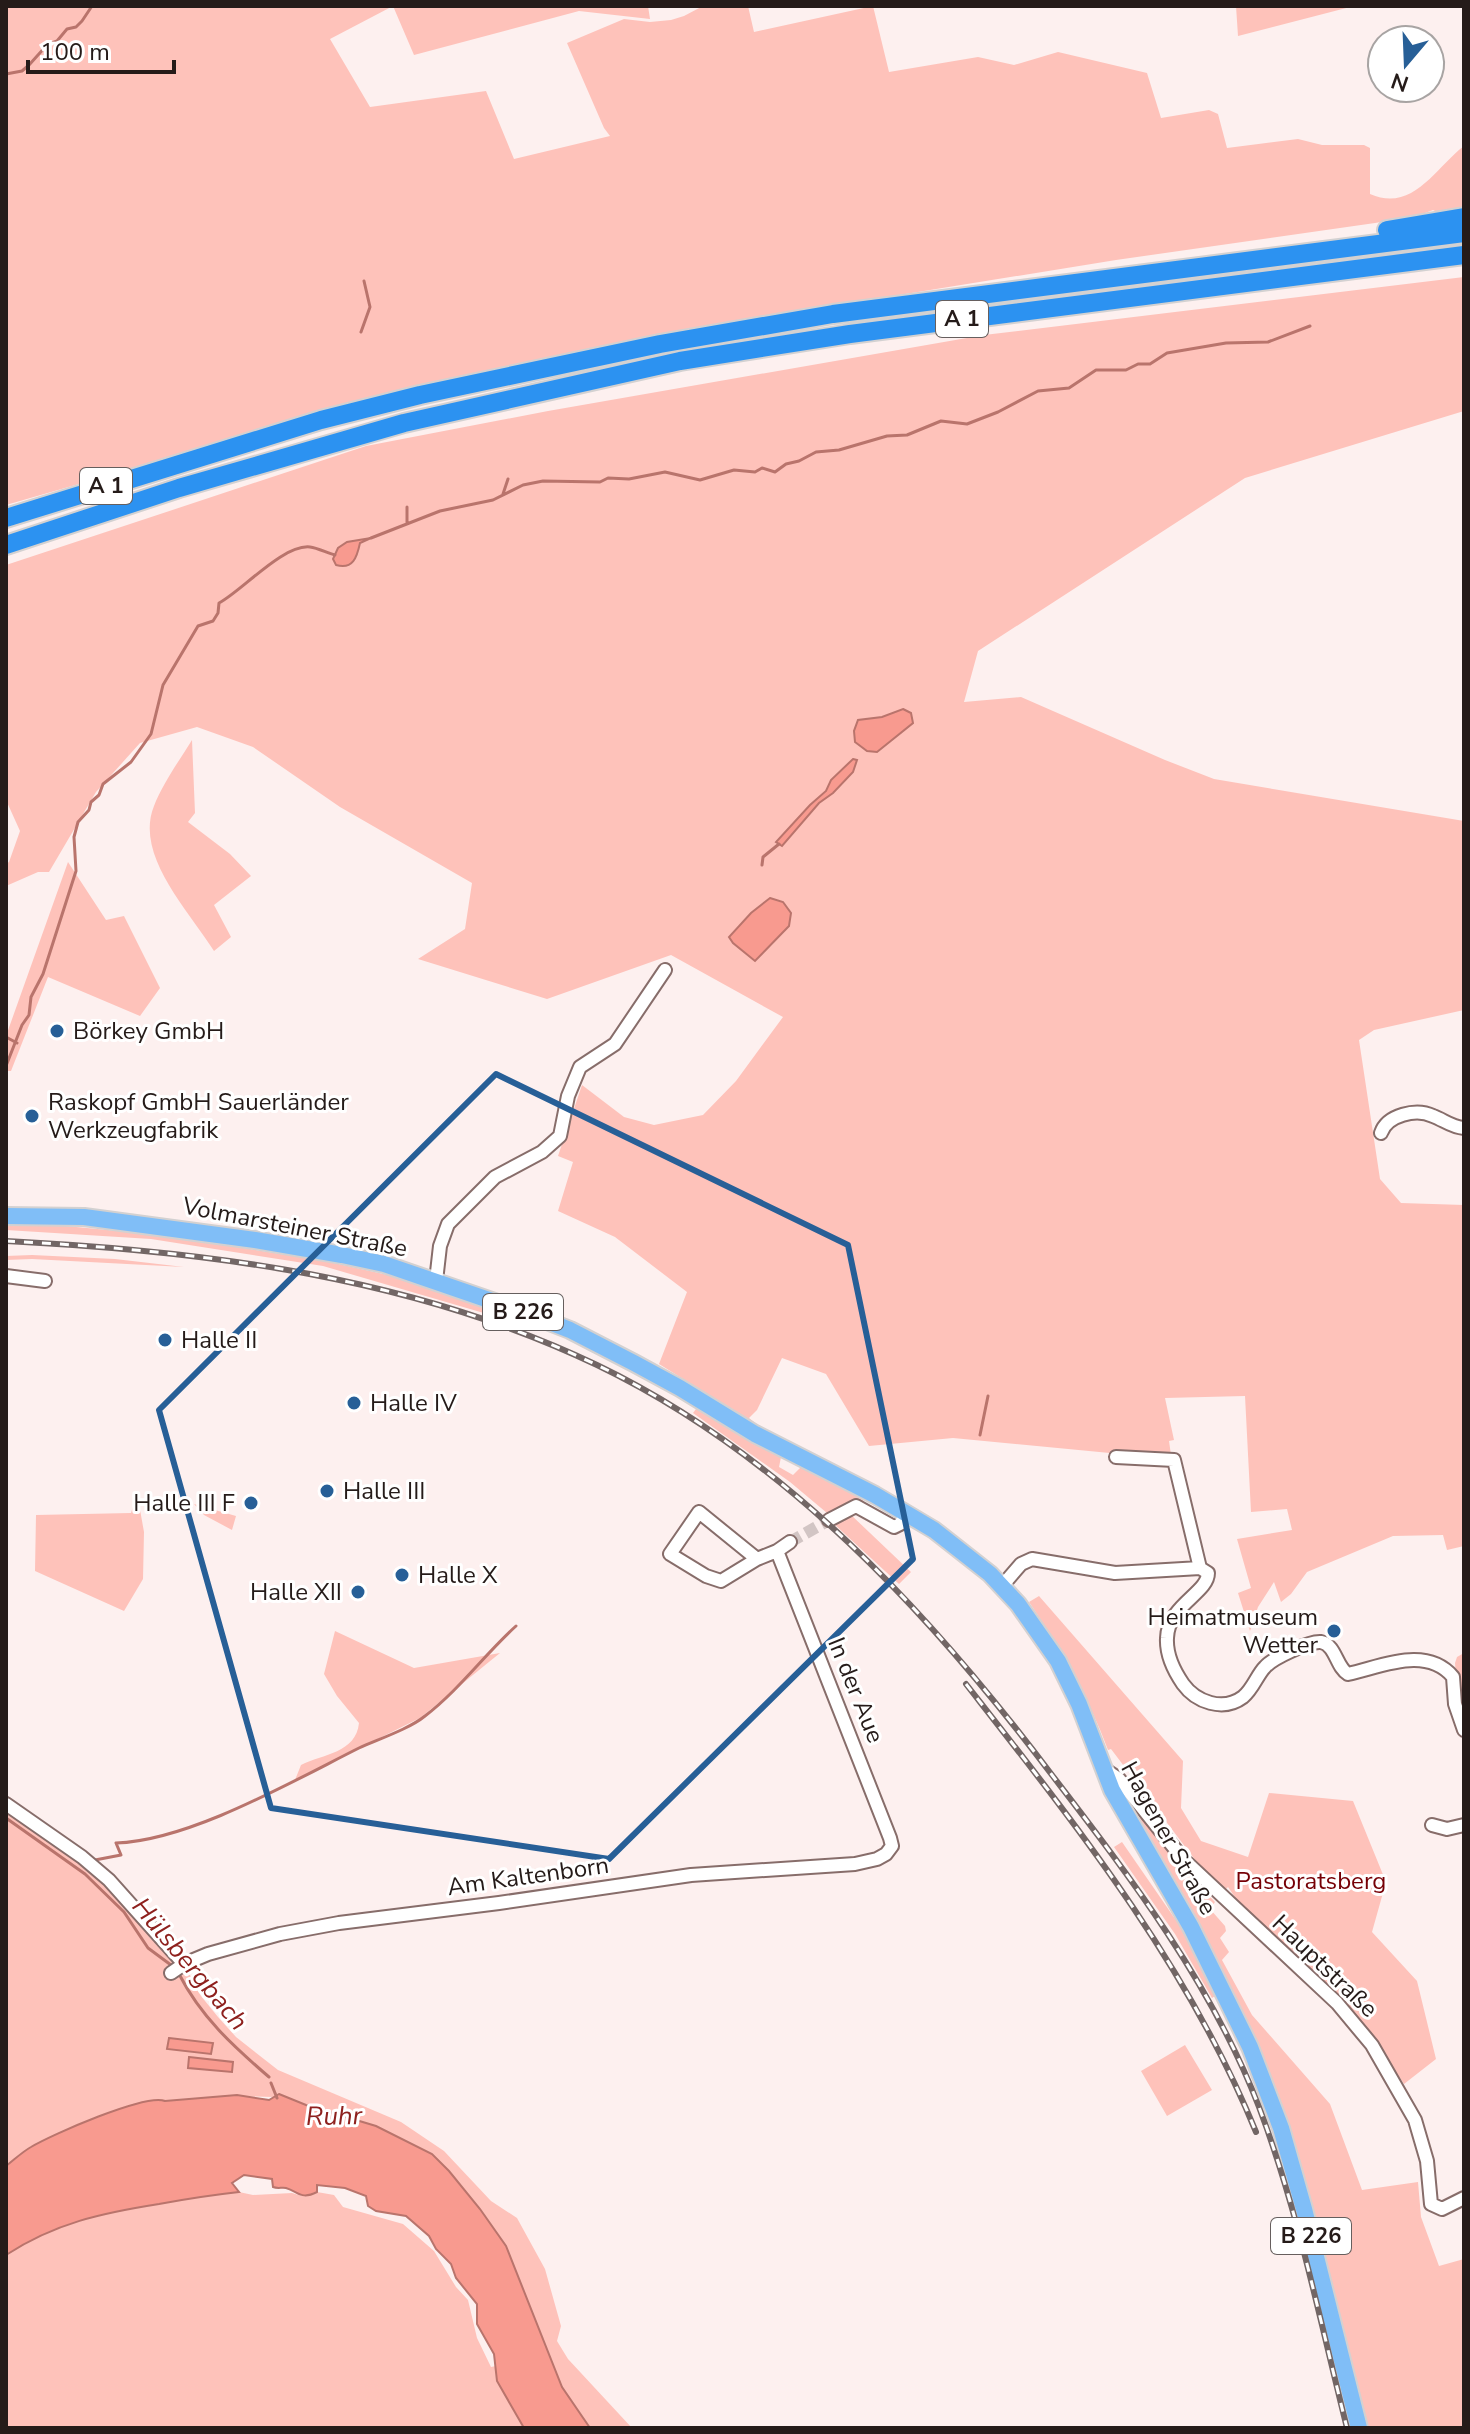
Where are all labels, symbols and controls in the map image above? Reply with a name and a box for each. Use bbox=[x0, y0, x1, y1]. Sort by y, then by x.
scale bar bbox=[28, 24, 174, 74]
north arrow bbox=[1366, 24, 1446, 104]
text: 100 m bbox=[40, 36, 110, 68]
text: N bbox=[1387, 65, 1412, 99]
road number: A 1 bbox=[936, 301, 988, 337]
road number: A 1 bbox=[80, 468, 132, 504]
place label: Börkey GmbH bbox=[73, 1015, 224, 1047]
marker: Börkey GmbH bbox=[48, 1022, 66, 1040]
place label: Raskopf GmbH Sauerländer Werkzeugfabrik bbox=[48, 1086, 349, 1146]
marker: Raskopf GmbH Sauerländer Werkzeugfabrik bbox=[23, 1107, 41, 1125]
street label: Volmarsteiner Straße bbox=[179, 1189, 410, 1264]
road number: B 226 bbox=[483, 1294, 563, 1330]
place label: Halle II bbox=[181, 1324, 257, 1356]
marker: Halle II bbox=[156, 1331, 174, 1349]
place label: Halle IV bbox=[370, 1387, 457, 1419]
marker: Halle IV bbox=[345, 1394, 363, 1412]
place label: Halle III bbox=[343, 1475, 425, 1507]
marker: Halle III bbox=[318, 1482, 336, 1500]
place label: Halle III F bbox=[133, 1487, 235, 1519]
marker: Halle III F bbox=[242, 1494, 260, 1512]
place label: Halle X bbox=[418, 1559, 498, 1591]
marker: Halle X bbox=[393, 1566, 411, 1584]
place label: Halle XII bbox=[250, 1576, 342, 1608]
marker: Halle XII bbox=[349, 1583, 367, 1601]
place label: Heimatmuseum Wetter bbox=[1147, 1601, 1318, 1661]
marker: Heimatmuseum Wetter bbox=[1325, 1622, 1343, 1640]
street label: In der Aue bbox=[820, 1632, 892, 1748]
street label: Hagener Straße bbox=[1114, 1756, 1224, 1920]
street label: Am Kaltenborn bbox=[445, 1849, 611, 1903]
park label: Pastoratsberg bbox=[1236, 1865, 1386, 1897]
water label: Hülsbergbach bbox=[124, 1890, 256, 2038]
street label: Hauptstraße bbox=[1265, 1908, 1385, 2024]
water label: Ruhr bbox=[306, 2098, 363, 2134]
road number: B 226 bbox=[1271, 2218, 1351, 2254]

